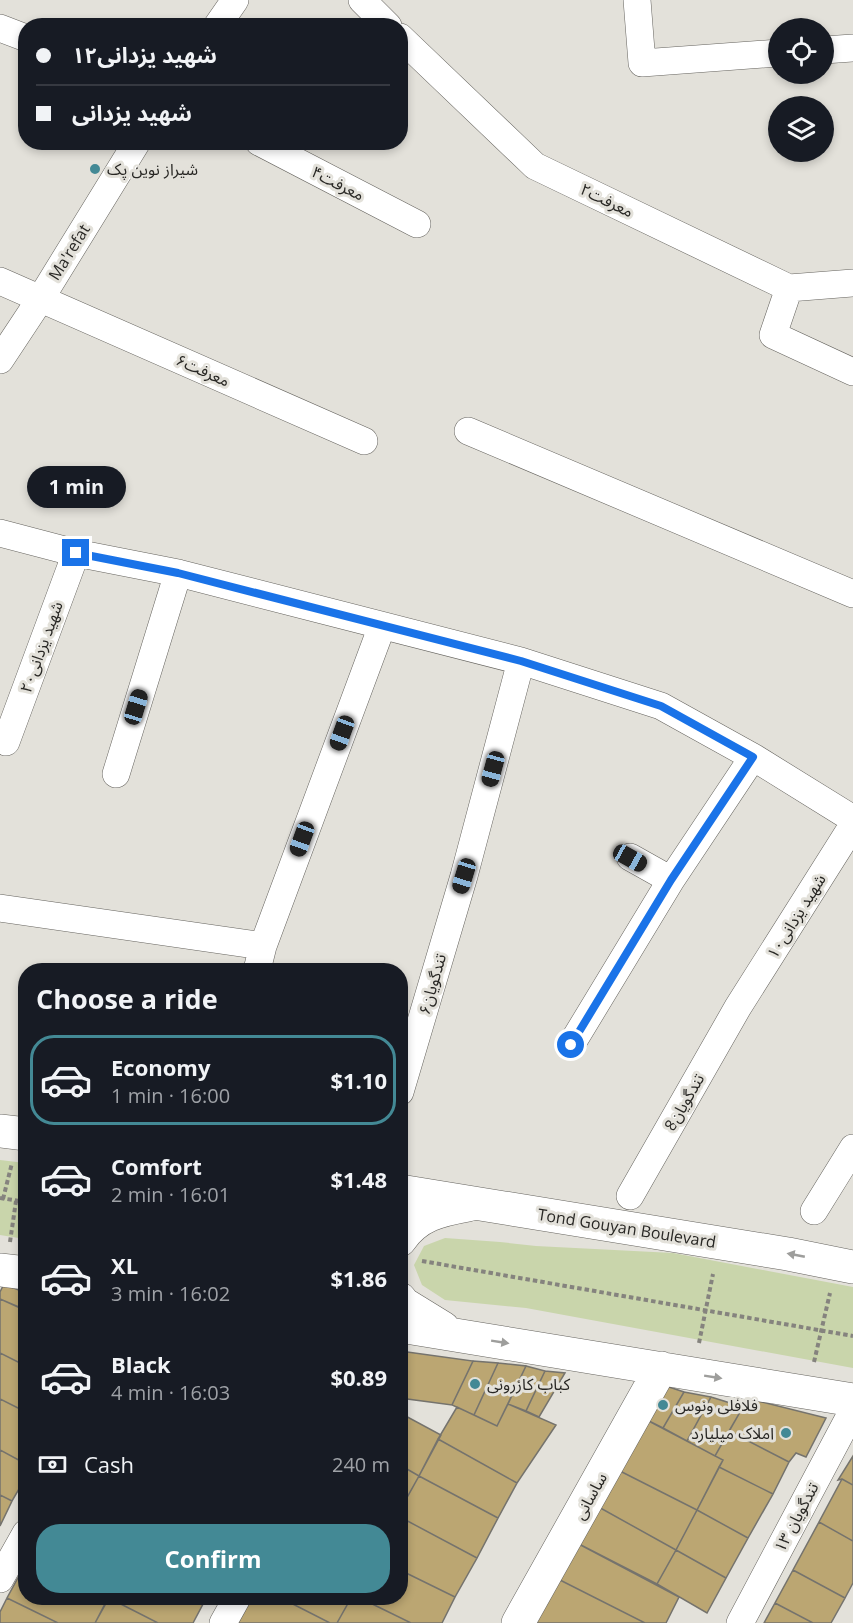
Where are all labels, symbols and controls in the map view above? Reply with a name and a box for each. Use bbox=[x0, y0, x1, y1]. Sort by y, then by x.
map controls bbox=[768, 18, 834, 162]
button: locate bbox=[768, 18, 834, 84]
text: شهید یزدانی۱۲ bbox=[72, 39, 217, 69]
button: layers bbox=[768, 96, 834, 162]
text: شهید یزدانی bbox=[72, 97, 192, 127]
place label: شیراز نوین پک bbox=[107, 158, 198, 180]
street label: معرفت۴ bbox=[308, 160, 368, 206]
marker: شیراز نوین پک bbox=[88, 162, 102, 176]
street label: معرفت۲ bbox=[577, 178, 637, 222]
street label: Ma'refat bbox=[43, 220, 95, 284]
street label: معرفت۶ bbox=[173, 348, 233, 392]
callout: 1 min bbox=[26, 466, 125, 508]
text: 1 min bbox=[49, 473, 104, 500]
route end bbox=[62, 539, 89, 566]
street label: شهید یزدانی۲۰ bbox=[14, 598, 68, 696]
car bbox=[122, 687, 150, 727]
car bbox=[327, 713, 357, 753]
car bbox=[480, 749, 506, 789]
car bbox=[287, 819, 317, 859]
car bbox=[610, 841, 650, 875]
car bbox=[450, 856, 478, 896]
street label: شهید یزدانی۱۰ bbox=[761, 870, 831, 962]
street label: ۶تندگویان bbox=[413, 951, 451, 1017]
text: Choose a ride bbox=[36, 980, 218, 1017]
route start bbox=[557, 1031, 584, 1058]
text: Economy bbox=[111, 1052, 210, 1082]
icon: car bbox=[39, 1053, 93, 1107]
text: $1.10 bbox=[330, 1065, 387, 1095]
street label: 8تندگویان bbox=[659, 1069, 709, 1135]
text: 1 min · 16:00 bbox=[111, 1082, 230, 1109]
text: Comfort bbox=[111, 1151, 202, 1181]
icon: car bbox=[39, 1152, 93, 1206]
text: $1.48 bbox=[330, 1164, 387, 1194]
text: 2 min · 16:01 bbox=[111, 1181, 230, 1208]
street label: Tond Gouyan Boulevard bbox=[536, 1203, 718, 1253]
text: XL bbox=[111, 1250, 138, 1280]
one-way arrow bbox=[786, 1250, 805, 1259]
icon: car bbox=[39, 1251, 93, 1305]
text: $1.86 bbox=[330, 1263, 387, 1293]
text: 3 min · 16:02 bbox=[111, 1280, 230, 1307]
one-way arrow bbox=[490, 1338, 509, 1347]
text: Black bbox=[111, 1349, 171, 1379]
icon: car bbox=[39, 1350, 93, 1404]
text: $0.89 bbox=[330, 1362, 387, 1392]
place label: کباب کازرونی bbox=[487, 1373, 570, 1395]
one-way arrow bbox=[704, 1373, 723, 1382]
marker: کباب کازرونی bbox=[468, 1377, 482, 1391]
text: 4 min · 16:03 bbox=[111, 1379, 230, 1406]
place label: فلافلی ونوس bbox=[675, 1394, 758, 1416]
marker: فلافلی ونوس bbox=[656, 1398, 670, 1412]
place label: املاک میلیارد bbox=[691, 1422, 774, 1444]
marker: املاک میلیارد bbox=[779, 1426, 793, 1440]
icon: cash bbox=[36, 1448, 69, 1481]
text: Cash bbox=[84, 1449, 134, 1479]
text: 240 m bbox=[332, 1451, 390, 1478]
street label: ساسانی bbox=[568, 1469, 612, 1523]
street label: ۱۳ تندگویان bbox=[768, 1478, 824, 1556]
button: Confirm bbox=[36, 1524, 390, 1593]

